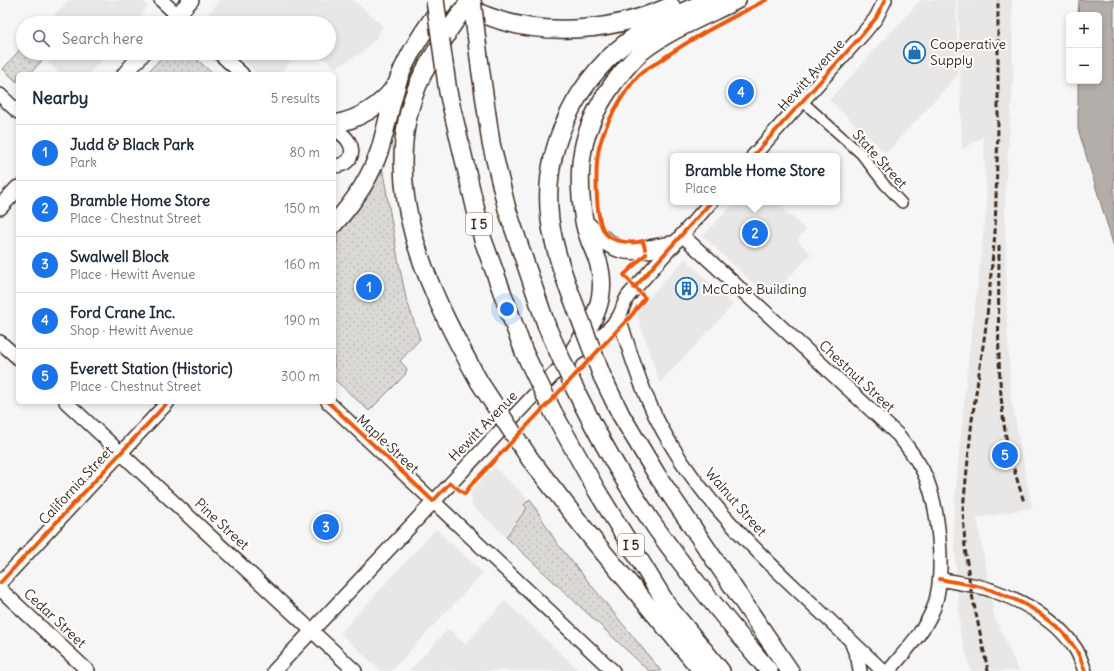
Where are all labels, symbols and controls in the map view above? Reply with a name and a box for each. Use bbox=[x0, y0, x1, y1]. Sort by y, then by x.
map controls bbox=[1066, 12, 1102, 84]
button: + bbox=[1066, 12, 1102, 48]
search box bbox=[16, 16, 336, 60]
icon: search bbox=[30, 27, 52, 49]
text: Search here bbox=[62, 29, 143, 48]
street label: Hewitt Avenue bbox=[774, 35, 848, 115]
place label: Cooperative Supply bbox=[930, 35, 1006, 69]
shop icon: Cooperative Supply bbox=[901, 39, 927, 65]
button: − bbox=[1066, 48, 1102, 84]
pin: 4 bbox=[728, 77, 754, 107]
text: Nearby bbox=[32, 87, 88, 109]
text: 5 results bbox=[271, 90, 320, 107]
street label: State Street bbox=[849, 126, 911, 192]
text: Judd & Black Park bbox=[70, 135, 194, 154]
text: 1 bbox=[42, 144, 48, 161]
text: 80 m bbox=[289, 144, 320, 161]
popup bbox=[670, 153, 840, 205]
text: Park bbox=[70, 154, 97, 171]
text: Bramble Home Store bbox=[685, 161, 825, 180]
text: Place bbox=[685, 180, 716, 197]
text: Bramble Home Store bbox=[70, 191, 210, 210]
text: 2 bbox=[41, 200, 49, 217]
text: 150 m bbox=[284, 200, 320, 217]
text: Place · Chestnut Street bbox=[70, 210, 201, 227]
road number: I 5 bbox=[466, 213, 492, 235]
pin: 2 bbox=[742, 218, 768, 248]
text: Swalwell Block bbox=[70, 247, 169, 266]
text: 3 bbox=[41, 256, 49, 273]
text: 160 m bbox=[284, 256, 320, 273]
text: Place · Hewitt Avenue bbox=[70, 266, 195, 283]
pin: 1 bbox=[356, 272, 382, 302]
building icon: McCabe Building bbox=[673, 276, 699, 302]
place label: McCabe Building bbox=[702, 280, 807, 298]
your location bbox=[497, 299, 517, 319]
text: Ford Crane Inc. bbox=[70, 303, 175, 322]
text: 4 bbox=[41, 312, 49, 329]
text: 190 m bbox=[284, 312, 320, 329]
text: Shop · Hewitt Avenue bbox=[70, 322, 193, 339]
street label: Chestnut Street bbox=[815, 336, 899, 416]
text: Everett Station (Historic) bbox=[70, 359, 232, 378]
text: 5 bbox=[41, 368, 49, 385]
text: 300 m bbox=[281, 368, 320, 385]
text: Place · Chestnut Street bbox=[70, 378, 201, 395]
street label: Hewitt Avenue bbox=[445, 387, 521, 465]
street label: Maple Street bbox=[353, 411, 423, 478]
pin: 5 bbox=[992, 440, 1018, 470]
street label: California Street bbox=[35, 442, 117, 528]
street label: Walnut Street bbox=[701, 464, 771, 540]
street label: Pine Street bbox=[191, 494, 253, 554]
pin: 3 bbox=[313, 512, 339, 542]
road number: I 5 bbox=[618, 534, 644, 556]
street label: Cedar Street bbox=[20, 584, 90, 652]

